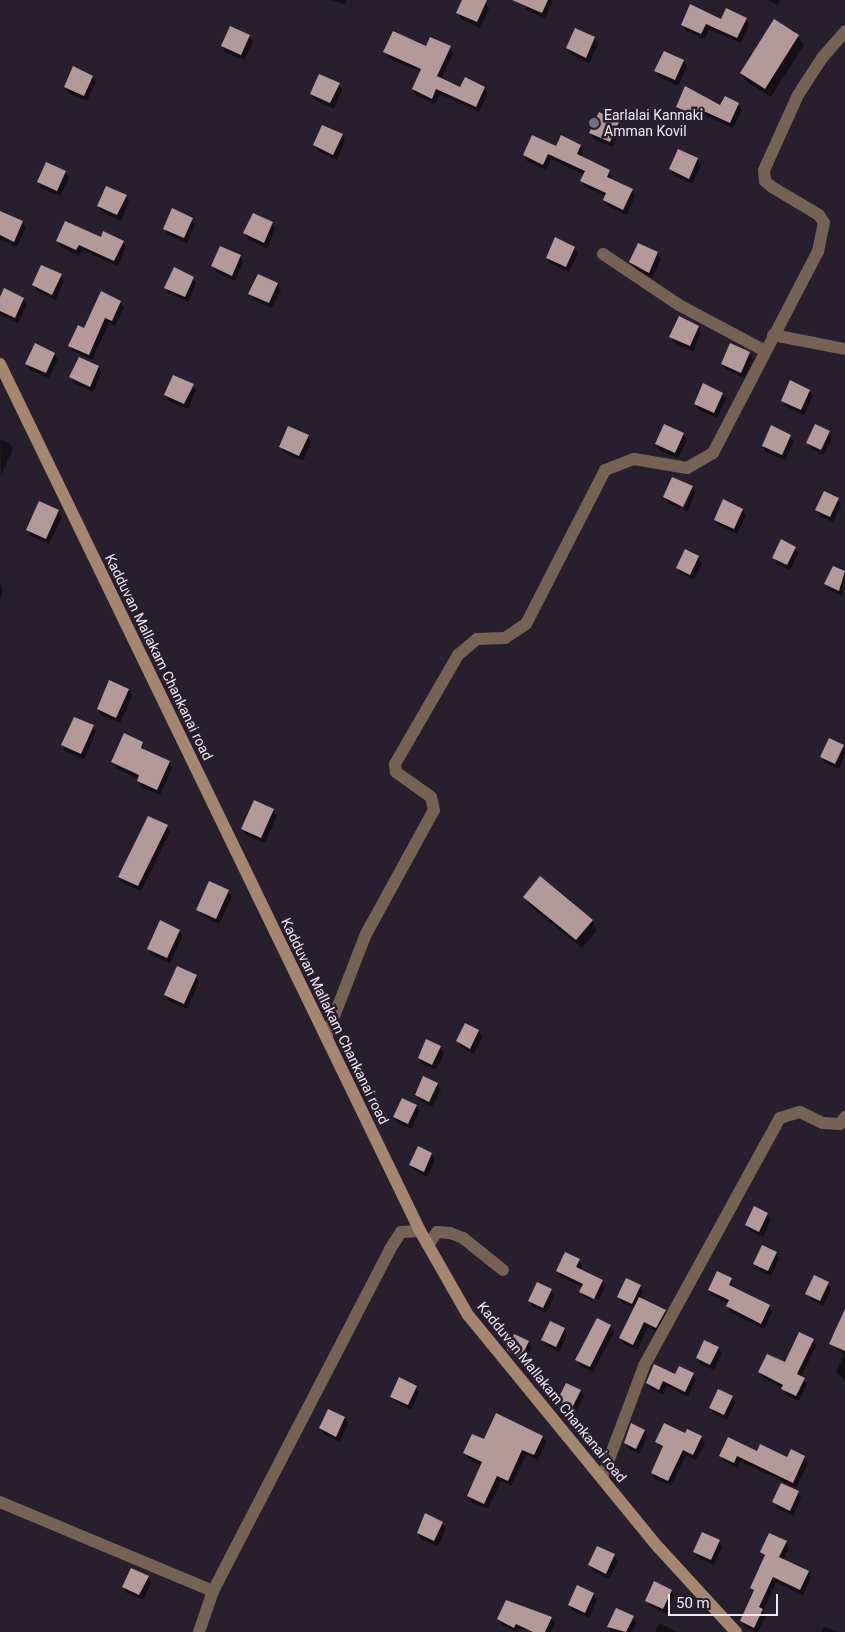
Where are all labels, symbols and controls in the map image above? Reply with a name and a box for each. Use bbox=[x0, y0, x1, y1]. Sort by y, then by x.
place label: Earlalai Kannaki Amman Kovil bbox=[604, 107, 703, 140]
marker: Earlalai Kannaki Amman Kovil bbox=[588, 117, 600, 129]
street label: Kadduvan Mallakam Chankanai road bbox=[102, 551, 216, 763]
street label: Kadduvan Mallakam Chankanai road bbox=[278, 915, 392, 1127]
street label: Kadduvan Mallakam Chankanai road bbox=[474, 1298, 630, 1486]
scale bar bbox=[670, 1584, 780, 1616]
text: 50 m bbox=[676, 1594, 710, 1612]

